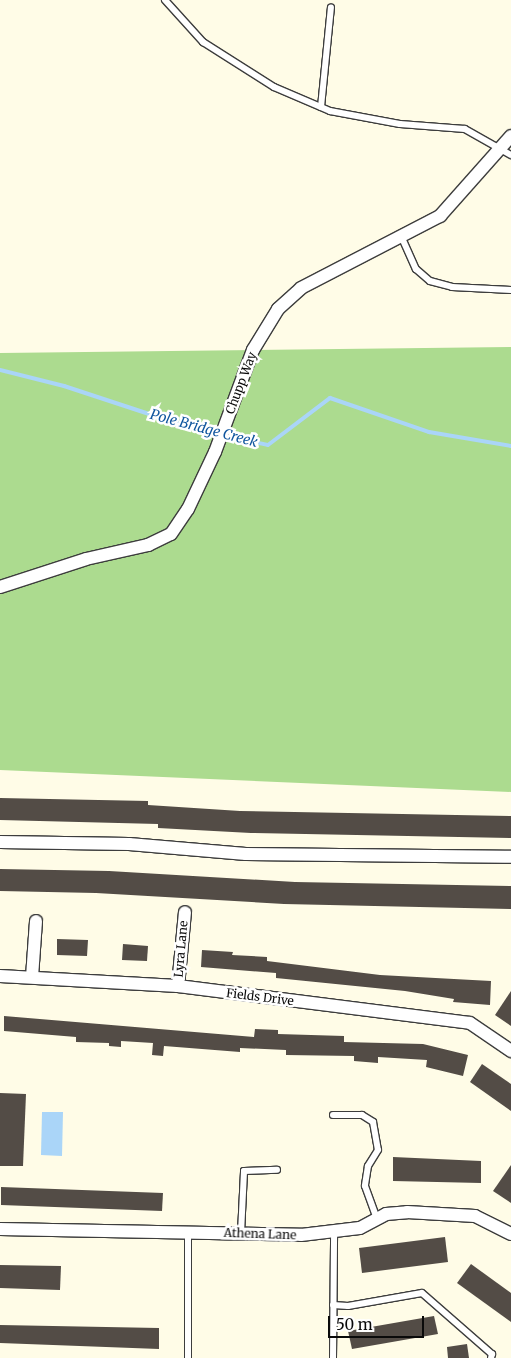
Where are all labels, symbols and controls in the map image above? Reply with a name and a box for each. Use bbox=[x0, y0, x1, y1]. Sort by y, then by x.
street label: Chupp Way bbox=[223, 350, 259, 416]
water label: Pole Bridge Creek bbox=[148, 406, 260, 450]
street label: Lyra Lane bbox=[171, 920, 191, 978]
street label: Fields Drive bbox=[225, 986, 295, 1008]
street label: Athena Lane bbox=[223, 1226, 297, 1242]
scale bar bbox=[331, 1306, 427, 1338]
text: 50 m bbox=[336, 1315, 373, 1334]

